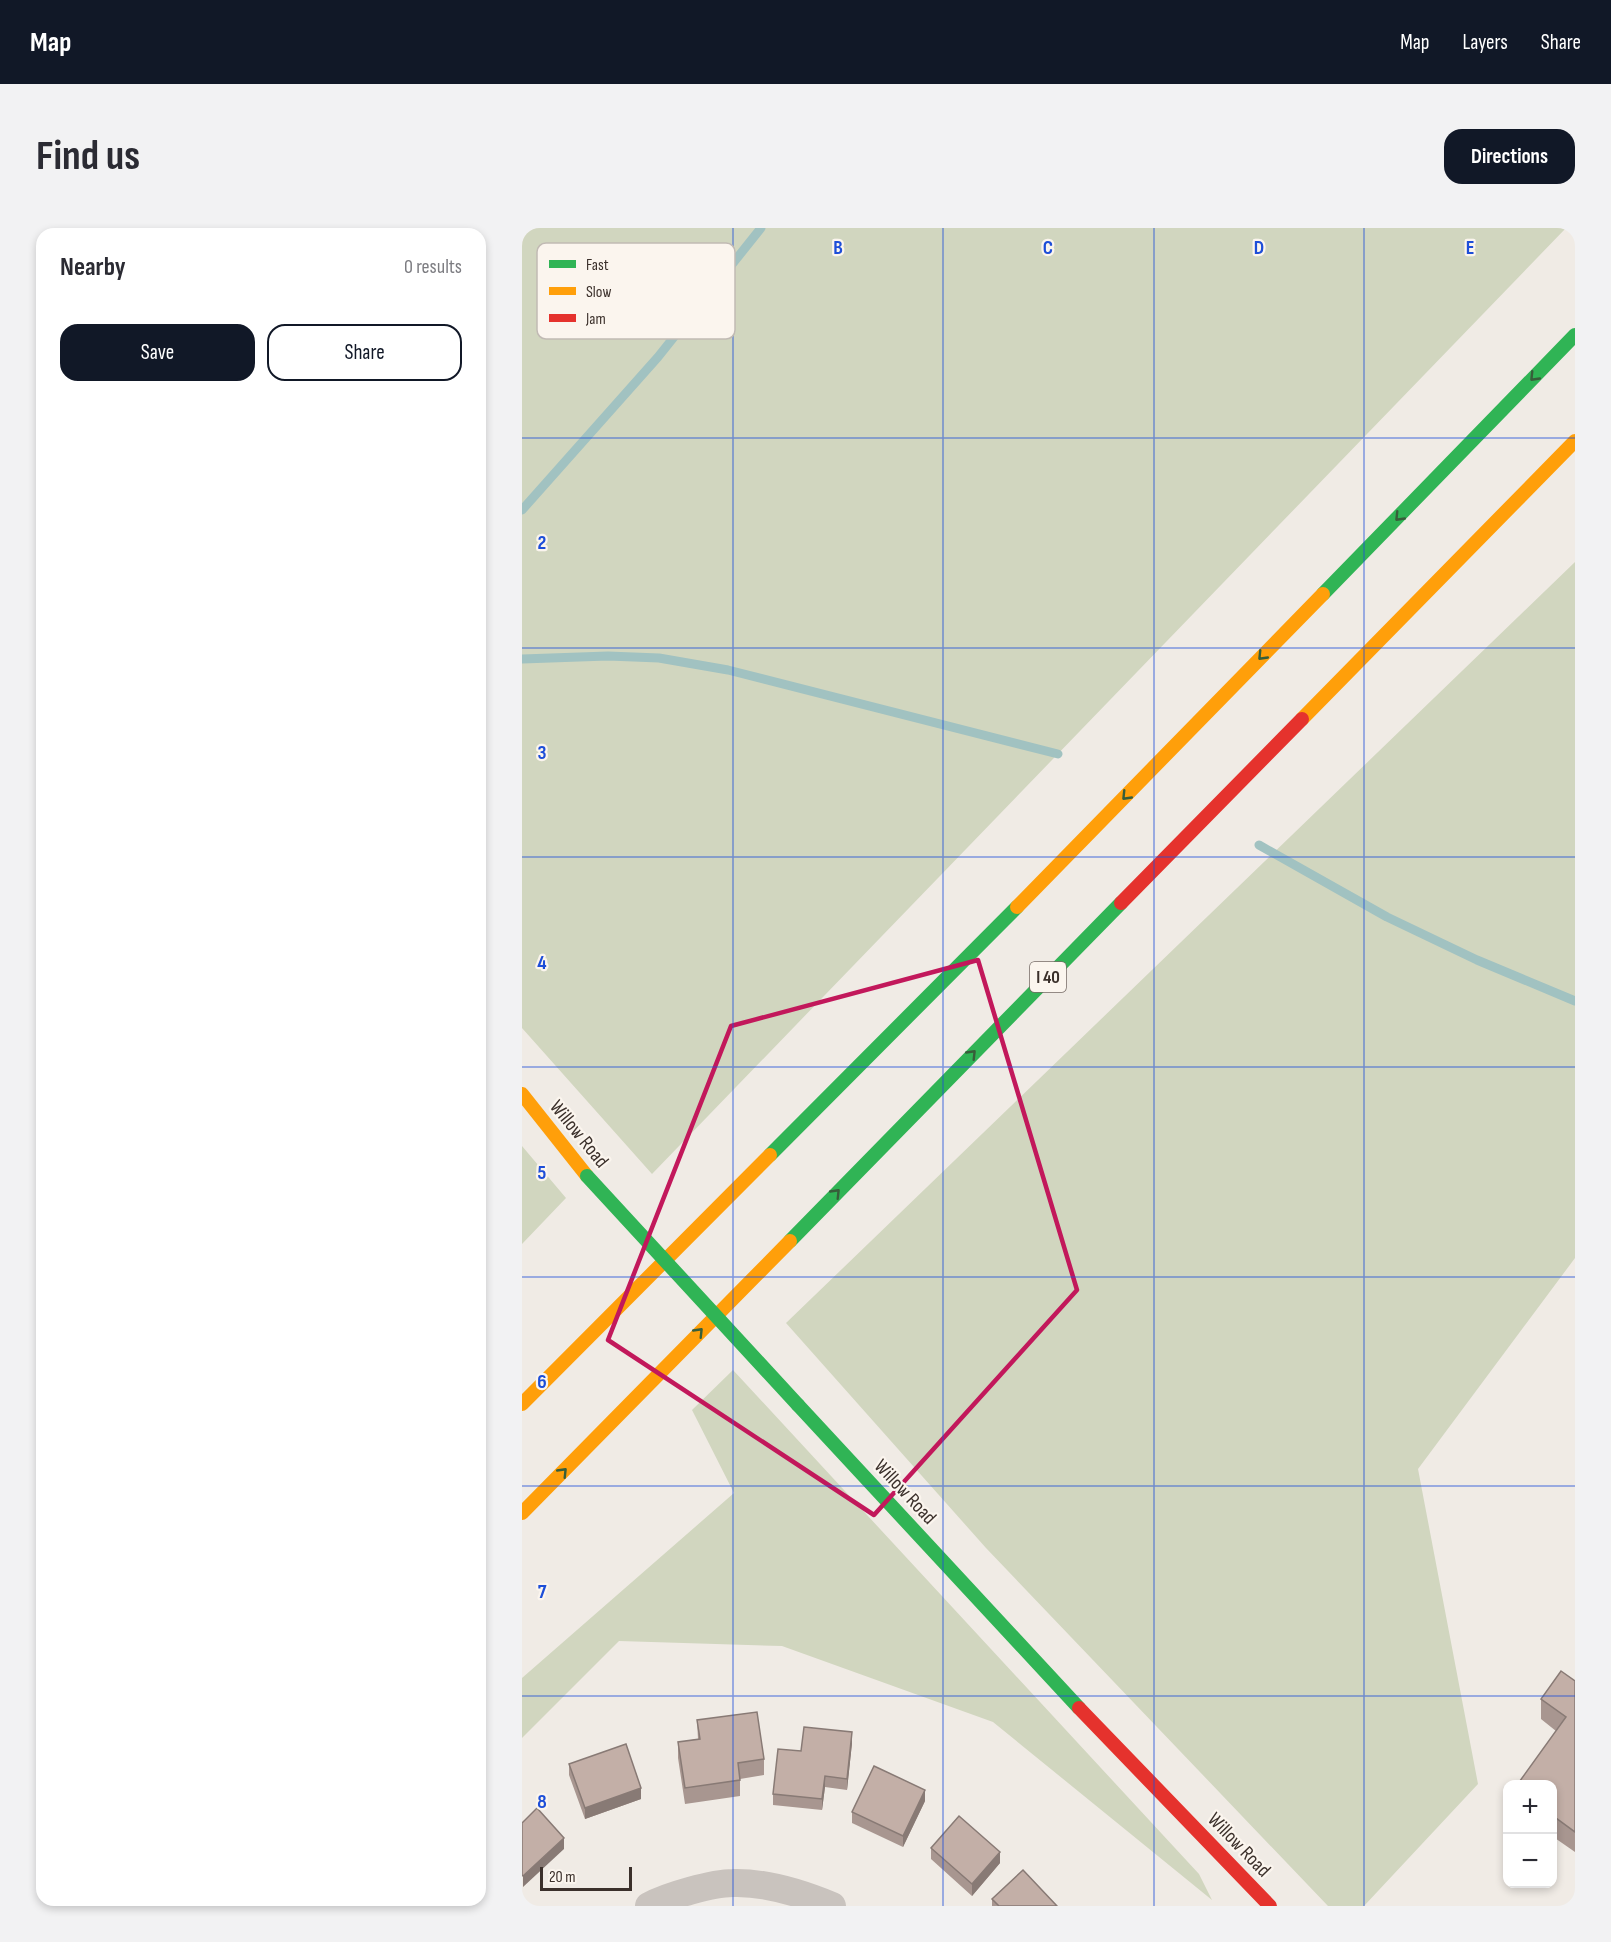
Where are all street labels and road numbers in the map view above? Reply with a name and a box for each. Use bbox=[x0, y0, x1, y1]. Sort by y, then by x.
road number: I 40 bbox=[1030, 962, 1066, 992]
street label: Willow Road bbox=[544, 1095, 614, 1173]
street label: Willow Road bbox=[869, 1455, 941, 1529]
street label: Willow Road bbox=[1203, 1808, 1275, 1882]

